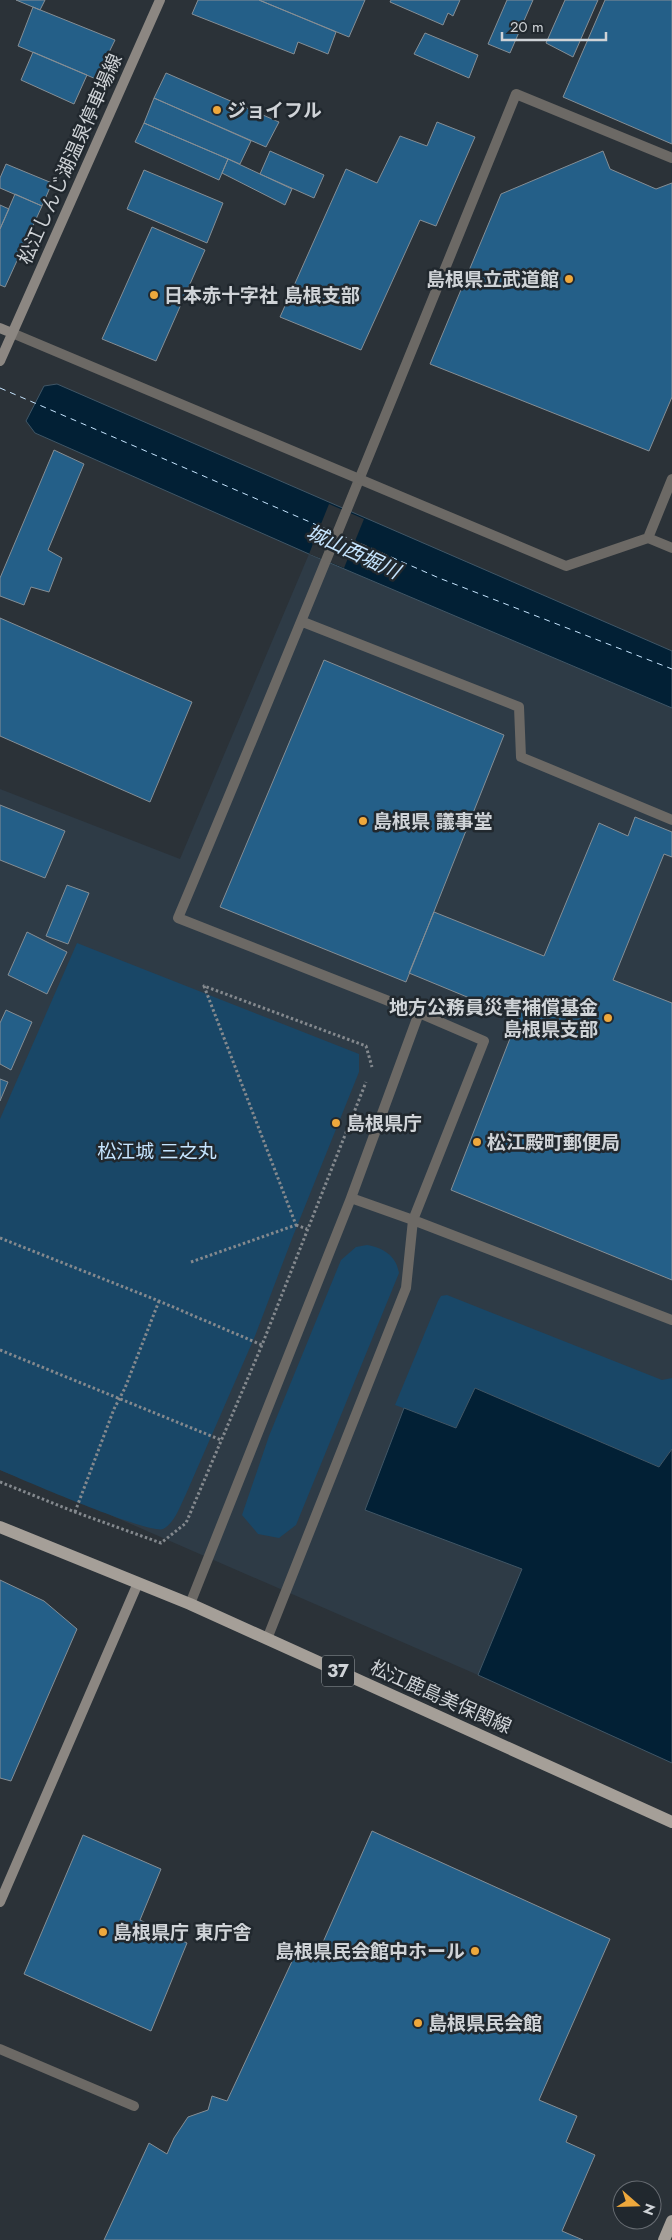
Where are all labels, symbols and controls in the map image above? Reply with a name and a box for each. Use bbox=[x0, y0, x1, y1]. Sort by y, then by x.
scale bar bbox=[502, 10, 606, 42]
text: 20 m bbox=[510, 16, 544, 38]
street label: 松江しんじ湖温泉停車場線 bbox=[11, 49, 129, 269]
place label: ジョイフル bbox=[227, 97, 322, 124]
marker: ジョイフル bbox=[211, 104, 223, 116]
place label: 島根県立武道館 bbox=[426, 266, 559, 293]
marker: 島根県立武道館 bbox=[563, 273, 575, 285]
place label: 日本赤十字社 島根支部 bbox=[164, 282, 360, 309]
marker: 日本赤十字社 島根支部 bbox=[148, 289, 160, 301]
water label: 城山西堀川 bbox=[302, 518, 406, 587]
place label: 島根県 議事堂 bbox=[373, 808, 493, 835]
marker: 島根県 議事堂 bbox=[357, 815, 369, 827]
place label: 地方公務員災害補償基金 島根県支部 bbox=[389, 994, 598, 1043]
marker: 地方公務員災害補償基金 島根県支部 bbox=[602, 1012, 614, 1024]
place label: 島根県庁 bbox=[346, 1110, 422, 1137]
marker: 島根県庁 bbox=[330, 1117, 342, 1129]
place label: 松江殿町郵便局 bbox=[487, 1129, 620, 1156]
marker: 松江殿町郵便局 bbox=[471, 1136, 483, 1148]
park label: 松江城 三之丸 bbox=[97, 1138, 217, 1165]
street label: 松江鹿島美保関線 bbox=[366, 1654, 516, 1740]
road number: 37 bbox=[322, 1655, 354, 1686]
place label: 島根県庁 東庁舎 bbox=[113, 1919, 252, 1946]
marker: 島根県庁 東庁舎 bbox=[97, 1926, 109, 1938]
place label: 島根県民会館中ホール bbox=[275, 1938, 465, 1965]
marker: 島根県民会館中ホール bbox=[469, 1945, 481, 1957]
place label: 島根県民会館 bbox=[428, 2010, 542, 2037]
marker: 島根県民会館 bbox=[412, 2017, 424, 2029]
north arrow bbox=[612, 2180, 662, 2230]
text: N bbox=[638, 2201, 661, 2218]

